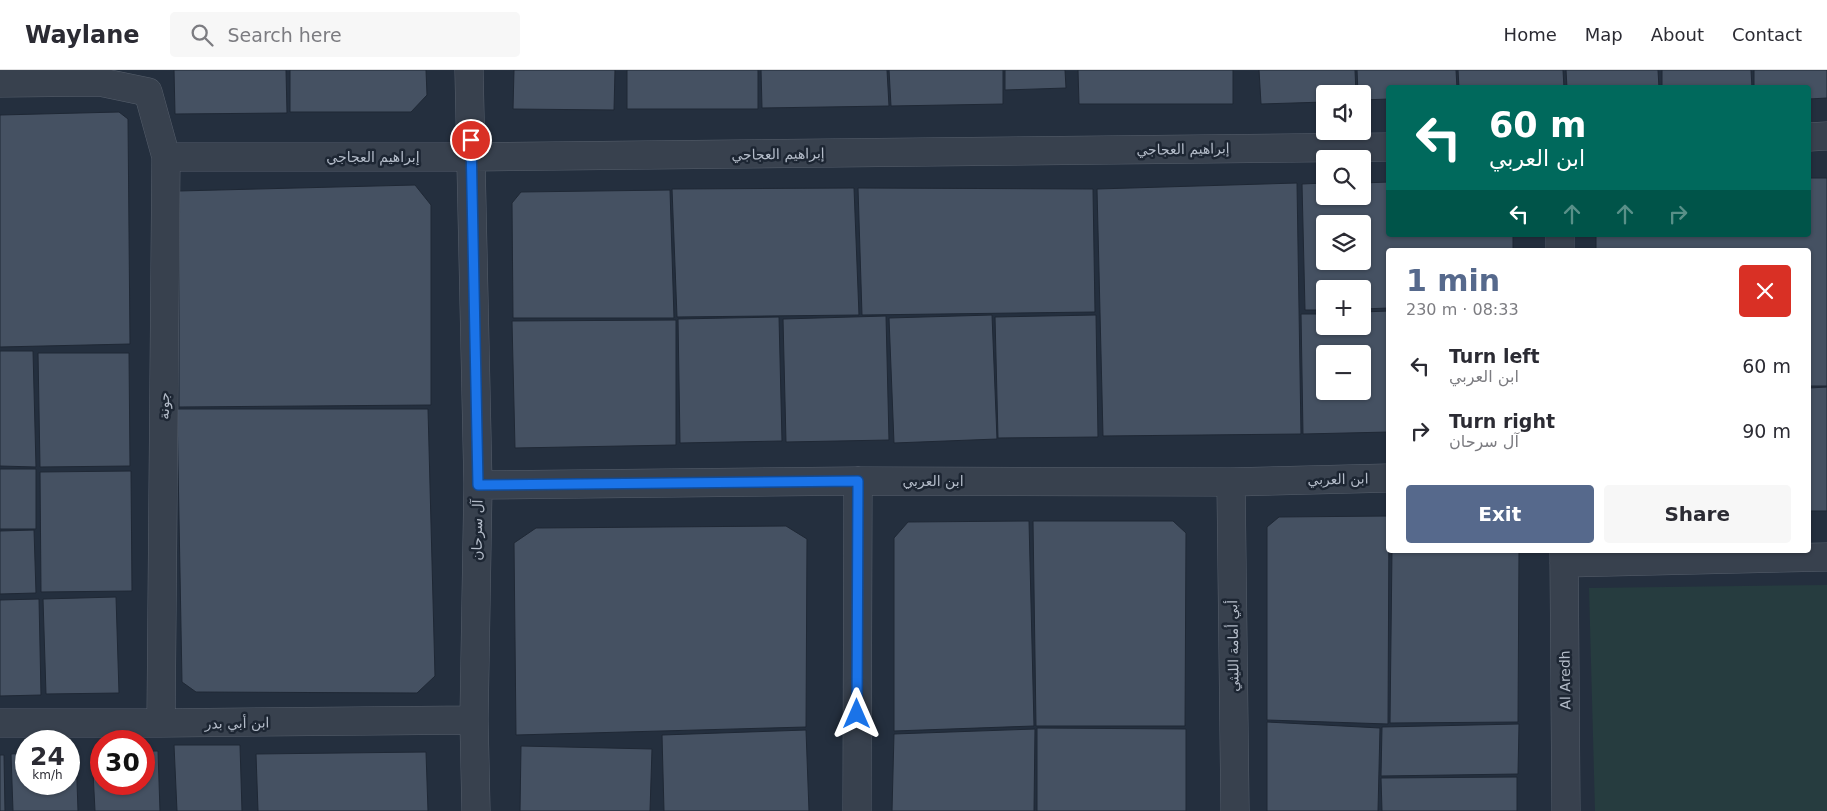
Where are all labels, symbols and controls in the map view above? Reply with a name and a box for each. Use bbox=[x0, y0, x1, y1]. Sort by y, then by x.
search box bbox=[170, 12, 520, 57]
text: Waylane bbox=[25, 21, 140, 49]
icon: search bbox=[188, 21, 216, 49]
text: Search here bbox=[228, 24, 342, 46]
text: Home bbox=[1504, 24, 1557, 45]
text: Map bbox=[1585, 24, 1623, 45]
text: About bbox=[1651, 24, 1704, 45]
text: Contact bbox=[1732, 24, 1802, 45]
map controls bbox=[1316, 85, 1371, 400]
button: sound bbox=[1316, 85, 1371, 140]
icon: left bbox=[1406, 105, 1471, 170]
text: 60 m bbox=[1489, 105, 1586, 145]
pin bbox=[450, 119, 492, 161]
icon: arrive bbox=[457, 126, 485, 154]
street label: إبراهيم العجاجي bbox=[1136, 140, 1230, 159]
street label: إبراهيم العجاجي bbox=[731, 145, 825, 164]
text: ابن العربي bbox=[1489, 146, 1585, 171]
street label: إبراهيم العجاجي bbox=[326, 149, 420, 166]
button: search bbox=[1316, 150, 1371, 205]
icon: left bbox=[1505, 200, 1533, 228]
icon: ahead bbox=[1558, 200, 1586, 228]
icon: ahead bbox=[1611, 200, 1639, 228]
icon: right bbox=[1664, 200, 1692, 228]
button: layers bbox=[1316, 215, 1371, 270]
text: 1 min bbox=[1406, 263, 1500, 298]
button: close bbox=[1739, 265, 1791, 317]
button: + bbox=[1316, 280, 1371, 335]
text: 230 m · 08:33 bbox=[1406, 300, 1519, 319]
button: − bbox=[1316, 345, 1371, 400]
text: Turn left bbox=[1449, 345, 1540, 367]
icon: left bbox=[1406, 352, 1434, 380]
text: 60 m bbox=[1742, 355, 1791, 377]
text: ابن العربي bbox=[1449, 367, 1519, 386]
street label: جونة bbox=[156, 392, 173, 420]
text: Turn right bbox=[1449, 410, 1555, 432]
icon: right bbox=[1406, 417, 1434, 445]
text: 90 m bbox=[1742, 420, 1791, 442]
text: آل سرحان bbox=[1449, 432, 1519, 451]
street label: ابن العربي bbox=[1307, 470, 1369, 489]
street label: ابن العربي bbox=[902, 473, 964, 490]
button: Exit bbox=[1406, 485, 1594, 543]
button: Share bbox=[1604, 485, 1791, 543]
street label: آل سرحان bbox=[468, 498, 487, 561]
street label: أبي أمامة الليثي bbox=[1223, 600, 1243, 692]
street label: Al Aredh bbox=[1556, 650, 1574, 710]
position arrow bbox=[830, 687, 882, 739]
street label: ابن أبي بدر bbox=[203, 713, 270, 733]
speed limit sign: 30 bbox=[90, 730, 155, 795]
text: 24 bbox=[30, 742, 65, 771]
text: km/h bbox=[32, 768, 63, 782]

